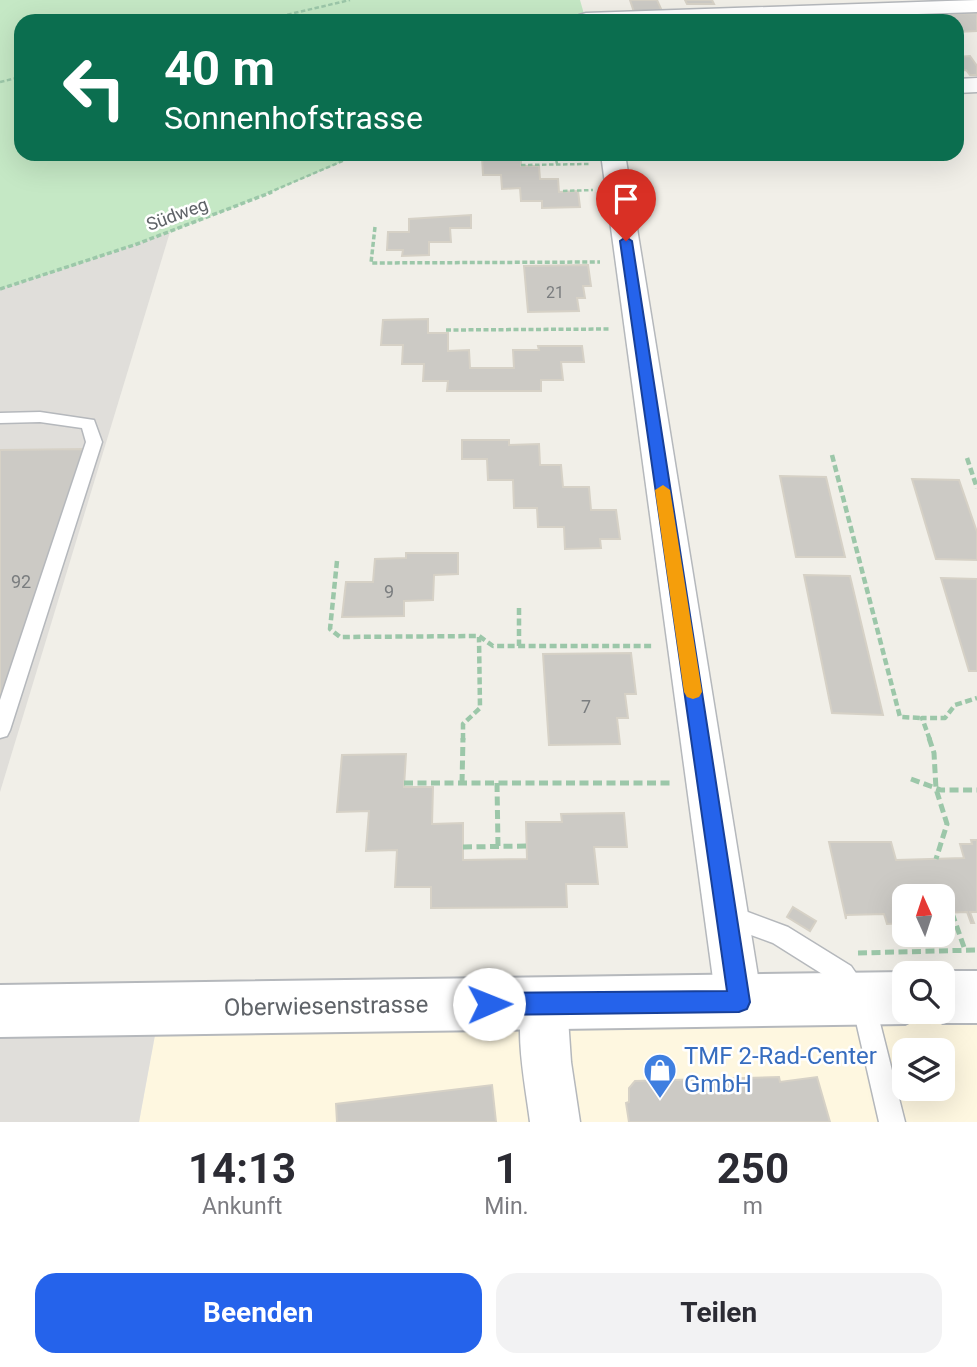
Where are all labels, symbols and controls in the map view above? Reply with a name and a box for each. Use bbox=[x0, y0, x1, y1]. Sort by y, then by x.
text: 40 m bbox=[164, 40, 275, 97]
icon: left bbox=[49, 42, 140, 133]
text: Sonnenhofstrasse bbox=[164, 99, 423, 137]
pin bbox=[596, 169, 656, 241]
icon: arrive bbox=[607, 180, 645, 218]
street label: Südweg bbox=[143, 193, 211, 235]
house number: 21 bbox=[546, 283, 564, 302]
house number: 92 bbox=[11, 571, 31, 592]
house number: 9 bbox=[384, 581, 394, 602]
house number: 7 bbox=[581, 696, 591, 717]
north arrow bbox=[892, 884, 956, 947]
map controls bbox=[892, 884, 955, 1101]
button: search bbox=[892, 961, 955, 1024]
position arrow bbox=[452, 967, 526, 1041]
street label: Oberwiesenstrasse bbox=[224, 990, 428, 1022]
button: layers bbox=[892, 1038, 955, 1101]
place label: TMF 2-Rad-Center GmbH bbox=[684, 1042, 877, 1098]
shop icon: TMF 2-Rad-Center GmbH bbox=[641, 1051, 679, 1100]
text: 14:13 bbox=[188, 1144, 296, 1193]
text: 1 bbox=[494, 1144, 519, 1193]
text: 250 bbox=[717, 1144, 789, 1193]
text: Ankunft bbox=[202, 1193, 282, 1220]
text: Min. bbox=[484, 1193, 529, 1220]
text: m bbox=[743, 1193, 763, 1220]
button: Beenden bbox=[35, 1273, 482, 1353]
button: Teilen bbox=[496, 1273, 942, 1353]

